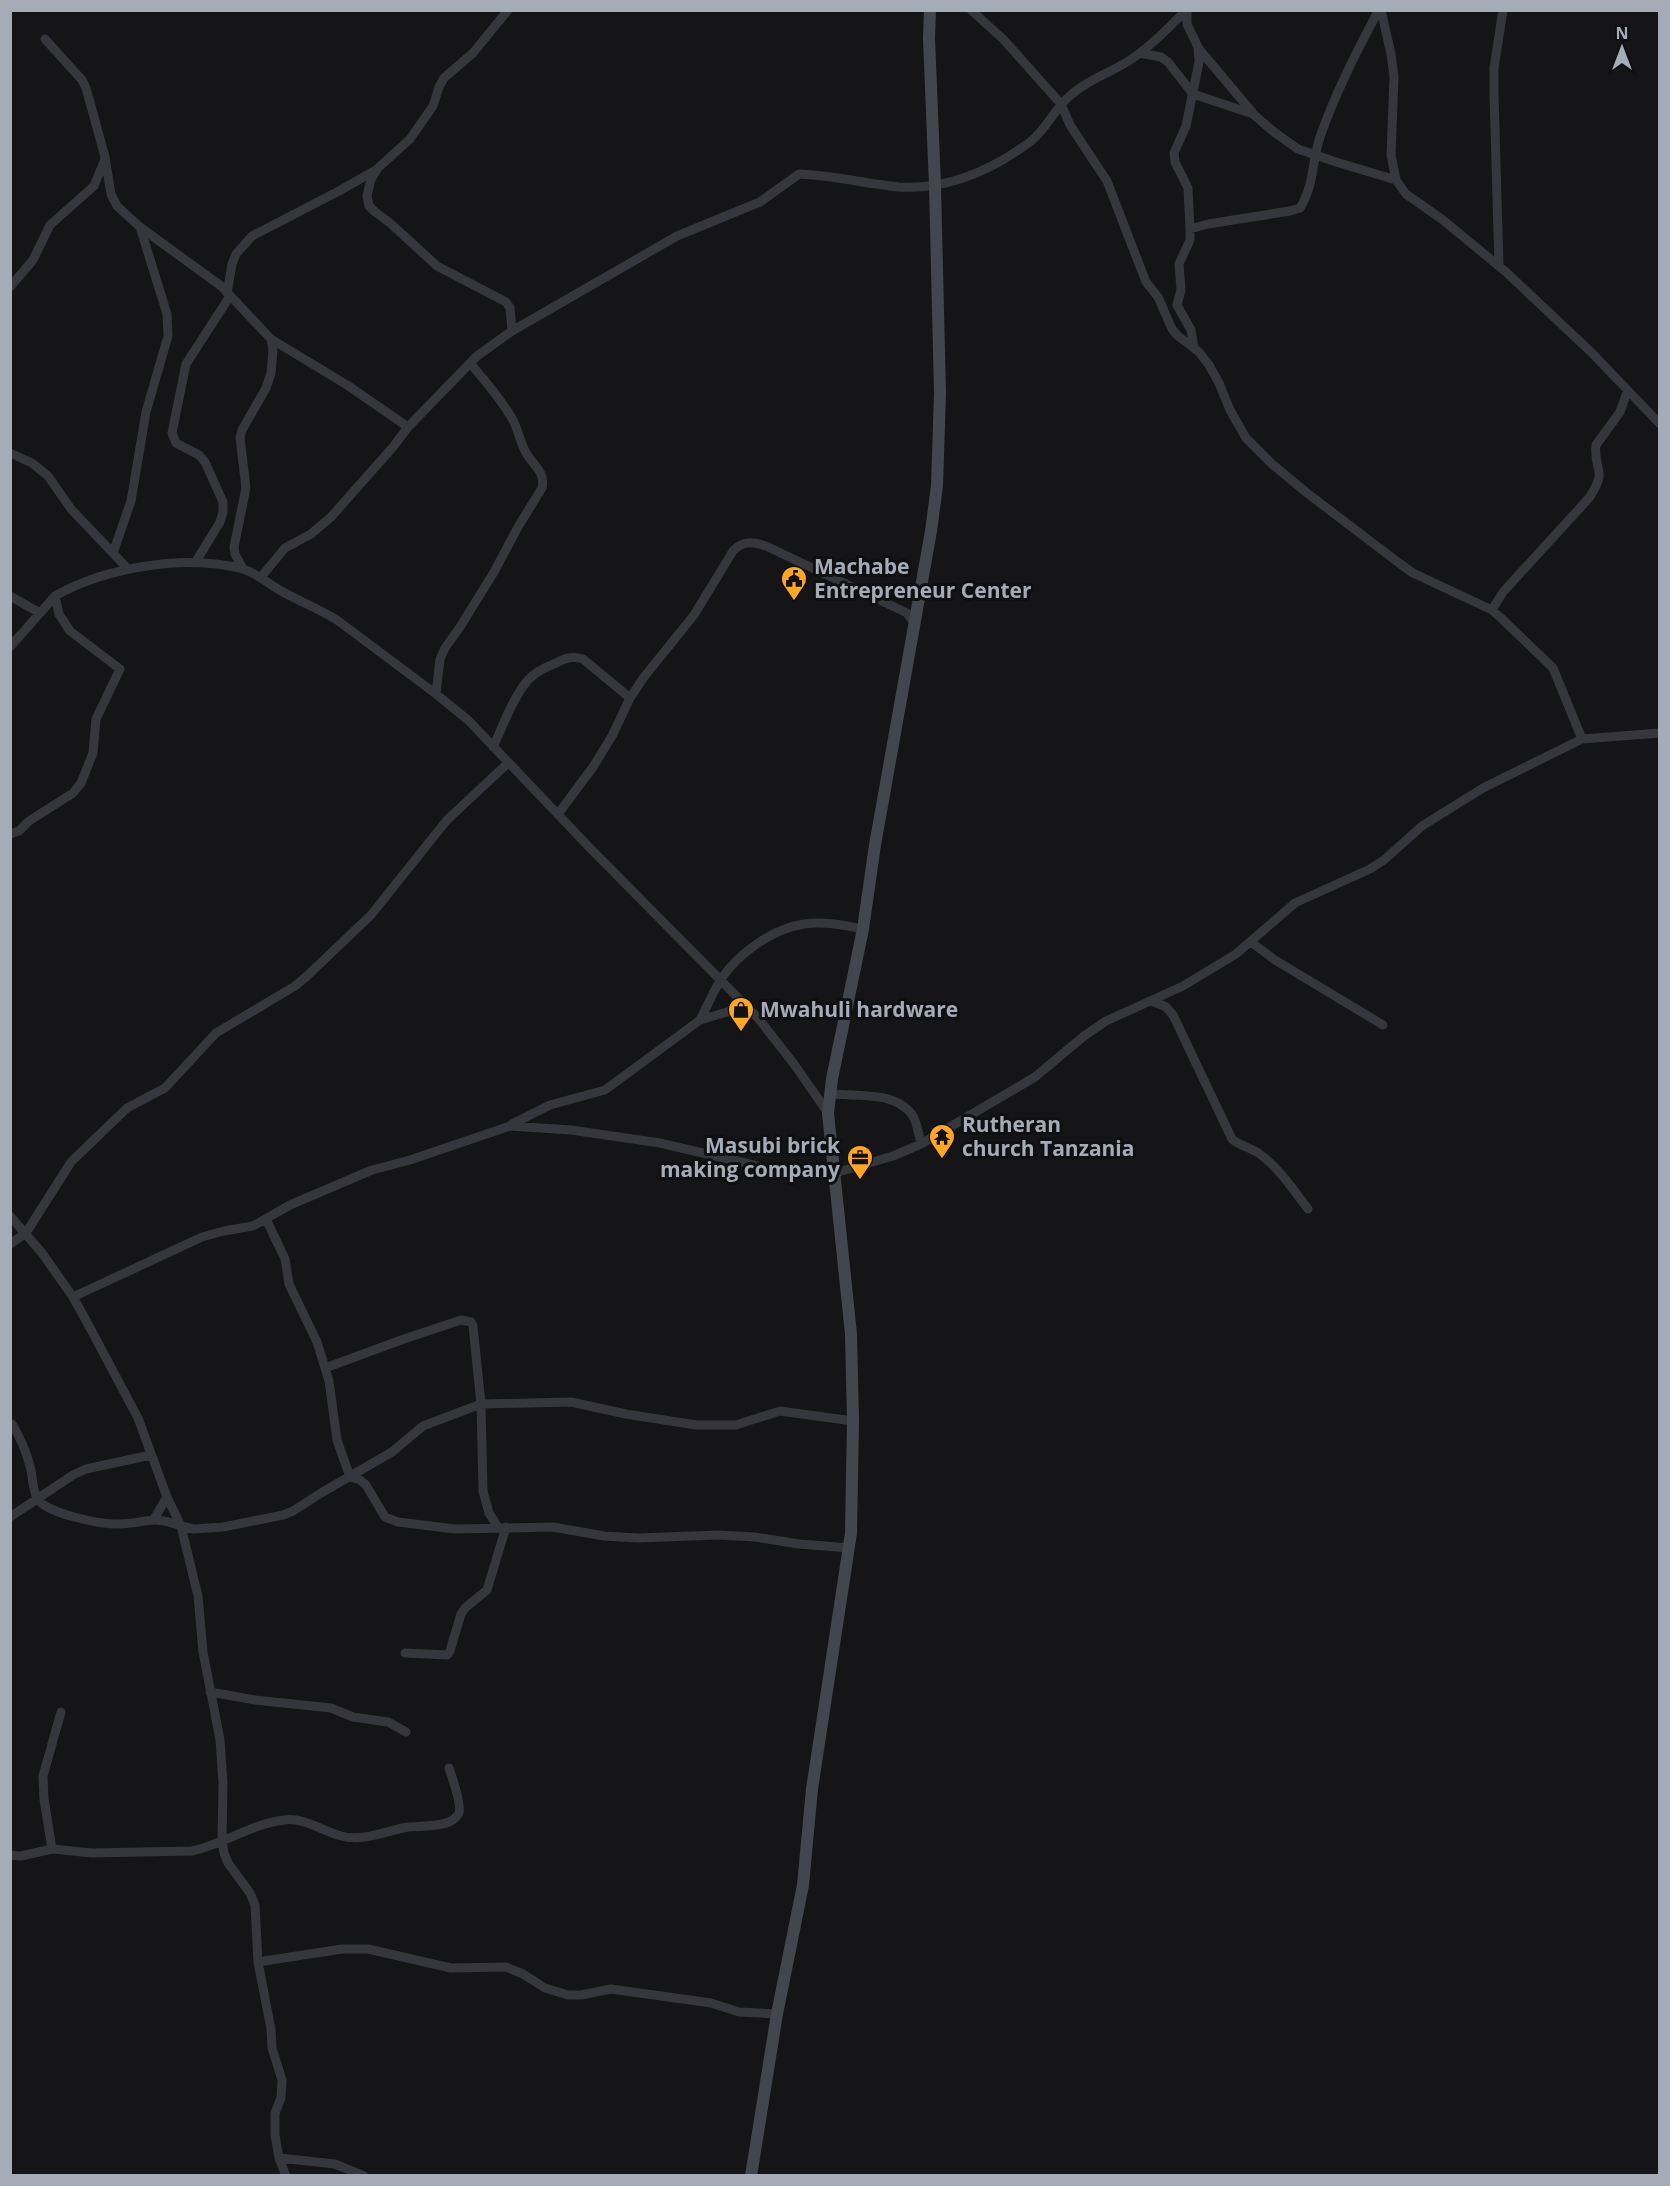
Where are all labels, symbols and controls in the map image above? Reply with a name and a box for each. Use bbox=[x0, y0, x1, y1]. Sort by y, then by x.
north arrow bbox=[1592, 18, 1652, 78]
text: N bbox=[1615, 22, 1629, 44]
place label: Machabe Entrepreneur Center bbox=[814, 552, 1032, 604]
public building icon: Machabe Entrepreneur Center bbox=[779, 564, 809, 602]
shop icon: Mwahuli hardware bbox=[726, 995, 756, 1033]
place label: Mwahuli hardware bbox=[760, 995, 958, 1023]
place label: Rutheran church Tanzania bbox=[962, 1110, 1134, 1162]
temple icon: Rutheran church Tanzania bbox=[927, 1122, 957, 1160]
place label: Masubi brick making company bbox=[660, 1131, 841, 1183]
office icon: Masubi brick making company bbox=[845, 1143, 875, 1181]

